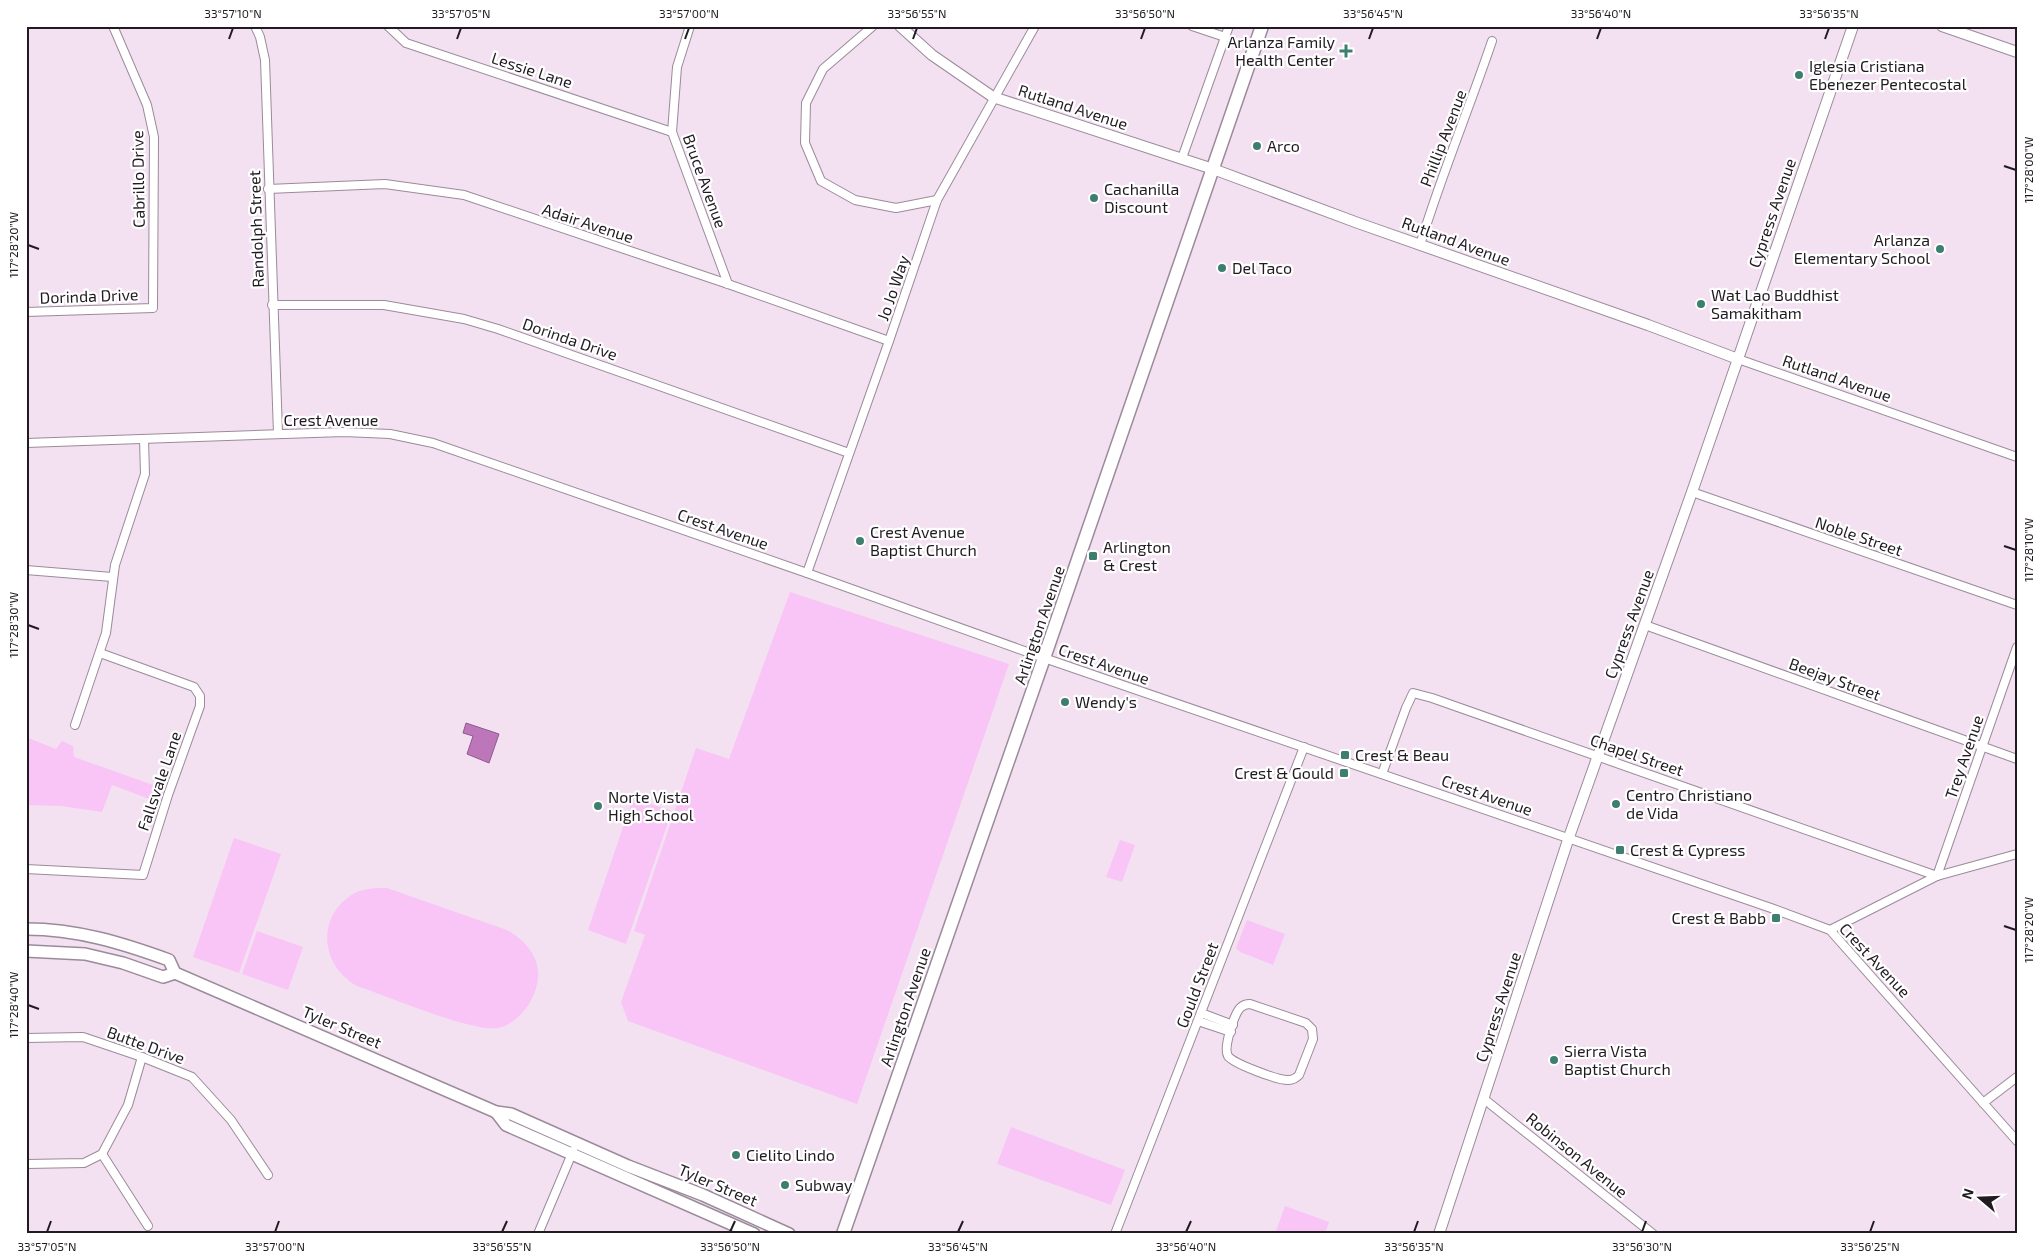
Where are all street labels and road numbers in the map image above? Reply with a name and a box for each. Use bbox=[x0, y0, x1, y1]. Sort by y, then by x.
street label: Lessie Lane bbox=[489, 47, 575, 92]
street label: Rutland Avenue bbox=[1016, 80, 1130, 133]
street label: Phillip Avenue bbox=[1415, 87, 1470, 189]
street label: Cabrillo Drive bbox=[127, 130, 148, 228]
street label: Bruce Avenue bbox=[680, 131, 731, 230]
street label: Cypress Avenue bbox=[1744, 156, 1799, 270]
street label: Randolph Street bbox=[244, 170, 267, 288]
street label: Adair Avenue bbox=[540, 199, 636, 246]
street label: Rutland Avenue bbox=[1399, 212, 1513, 269]
street label: Jo Jo Way bbox=[872, 252, 913, 323]
street label: Dorinda Drive bbox=[39, 284, 139, 307]
street label: Dorinda Drive bbox=[520, 313, 620, 364]
street label: Rutland Avenue bbox=[1780, 350, 1894, 405]
street label: Crest Avenue bbox=[284, 410, 378, 429]
street label: Crest Avenue bbox=[675, 504, 771, 553]
street label: Noble Street bbox=[1813, 512, 1905, 559]
street label: Arlington Avenue bbox=[1009, 563, 1068, 687]
street label: Cypress Avenue bbox=[1600, 567, 1657, 681]
street label: Crest Avenue bbox=[1056, 639, 1152, 688]
street label: Beejay Street bbox=[1786, 653, 1884, 705]
street label: Trey Avenue bbox=[1940, 712, 1987, 801]
street label: Fallsvale Lane bbox=[133, 729, 184, 833]
street label: Chapel Street bbox=[1588, 730, 1686, 779]
street label: Crest Avenue bbox=[1439, 770, 1535, 819]
street label: Crest Avenue bbox=[1836, 918, 1915, 1001]
street label: Gould Street bbox=[1171, 939, 1222, 1030]
street label: Arlington Avenue bbox=[875, 945, 934, 1069]
street label: Cypress Avenue bbox=[1471, 949, 1524, 1064]
street label: Tyler Street bbox=[300, 1001, 385, 1052]
street label: Butte Drive bbox=[105, 1022, 188, 1067]
street label: Robinson Avenue bbox=[1523, 1108, 1632, 1201]
street label: Tyler Street bbox=[676, 1159, 761, 1210]

